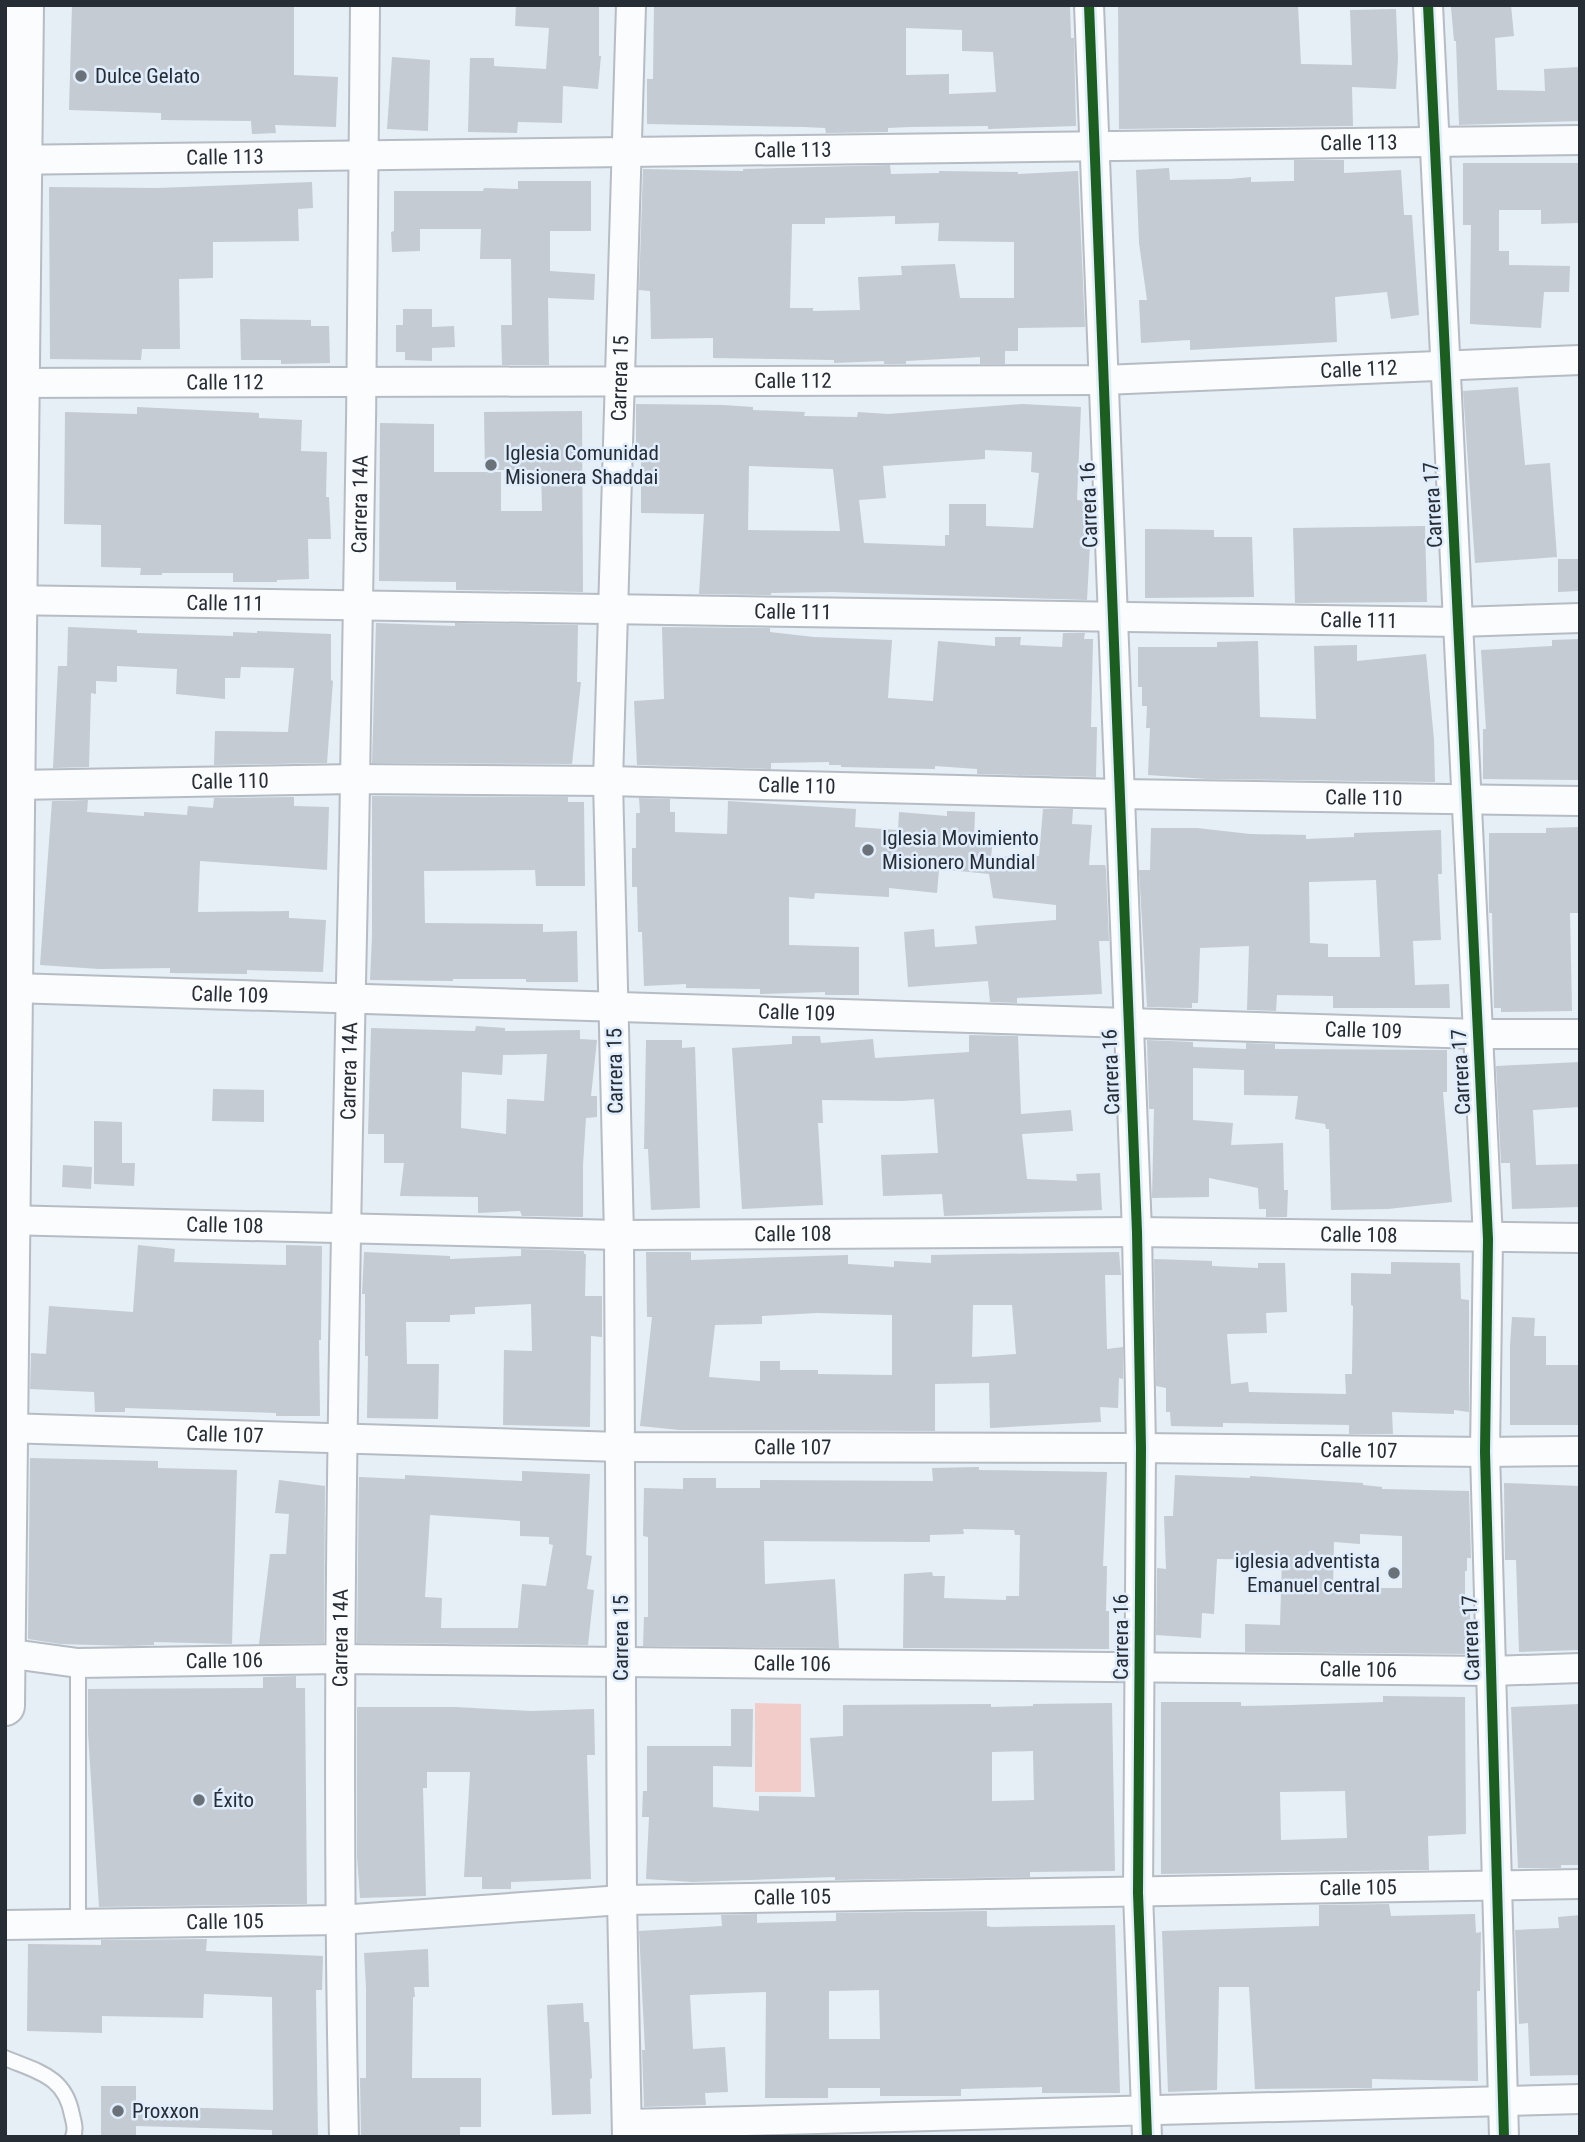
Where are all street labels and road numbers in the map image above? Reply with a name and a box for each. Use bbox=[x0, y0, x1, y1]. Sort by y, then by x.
street label: Calle 113 bbox=[1320, 130, 1398, 155]
street label: Calle 113 bbox=[754, 138, 832, 162]
street label: Calle 113 bbox=[186, 145, 264, 170]
street label: Carrera 15 bbox=[607, 335, 633, 422]
street label: Calle 112 bbox=[1320, 356, 1398, 383]
street label: Calle 112 bbox=[754, 369, 832, 393]
street label: Calle 112 bbox=[186, 370, 264, 395]
street label: Carrera 14A bbox=[347, 455, 373, 553]
street label: Carrera 17 bbox=[1419, 461, 1447, 549]
street label: Carrera 16 bbox=[1076, 462, 1102, 548]
street label: Calle 111 bbox=[186, 591, 264, 616]
street label: Calle 111 bbox=[754, 599, 832, 625]
street label: Calle 111 bbox=[1320, 608, 1398, 633]
street label: Calle 110 bbox=[191, 769, 269, 794]
street label: Calle 110 bbox=[758, 773, 836, 799]
street label: Calle 110 bbox=[1325, 785, 1403, 810]
street label: Calle 109 bbox=[191, 982, 269, 1008]
street label: Calle 109 bbox=[758, 999, 836, 1026]
street label: Calle 109 bbox=[1324, 1017, 1402, 1044]
street label: Carrera 14A bbox=[336, 1022, 362, 1120]
street label: Carrera 15 bbox=[602, 1028, 628, 1114]
street label: Carrera 17 bbox=[1447, 1028, 1475, 1116]
street label: Carrera 16 bbox=[1098, 1029, 1124, 1115]
street label: Calle 108 bbox=[186, 1212, 264, 1238]
street label: Calle 108 bbox=[754, 1222, 832, 1246]
street label: Calle 108 bbox=[1320, 1222, 1398, 1248]
street label: Calle 107 bbox=[186, 1422, 264, 1448]
street label: Calle 107 bbox=[754, 1435, 831, 1459]
street label: Calle 107 bbox=[1320, 1438, 1398, 1463]
street label: Carrera 14A bbox=[328, 1589, 353, 1687]
street label: Carrera 16 bbox=[1109, 1594, 1133, 1680]
street label: Carrera 15 bbox=[609, 1595, 633, 1681]
street label: Carrera 17 bbox=[1458, 1595, 1484, 1681]
street label: Calle 106 bbox=[185, 1648, 263, 1673]
street label: Calle 106 bbox=[753, 1651, 831, 1676]
street label: Calle 106 bbox=[1319, 1657, 1397, 1682]
street label: Calle 105 bbox=[1319, 1875, 1397, 1900]
street label: Calle 105 bbox=[753, 1885, 831, 1910]
street label: Calle 105 bbox=[186, 1909, 264, 1934]

